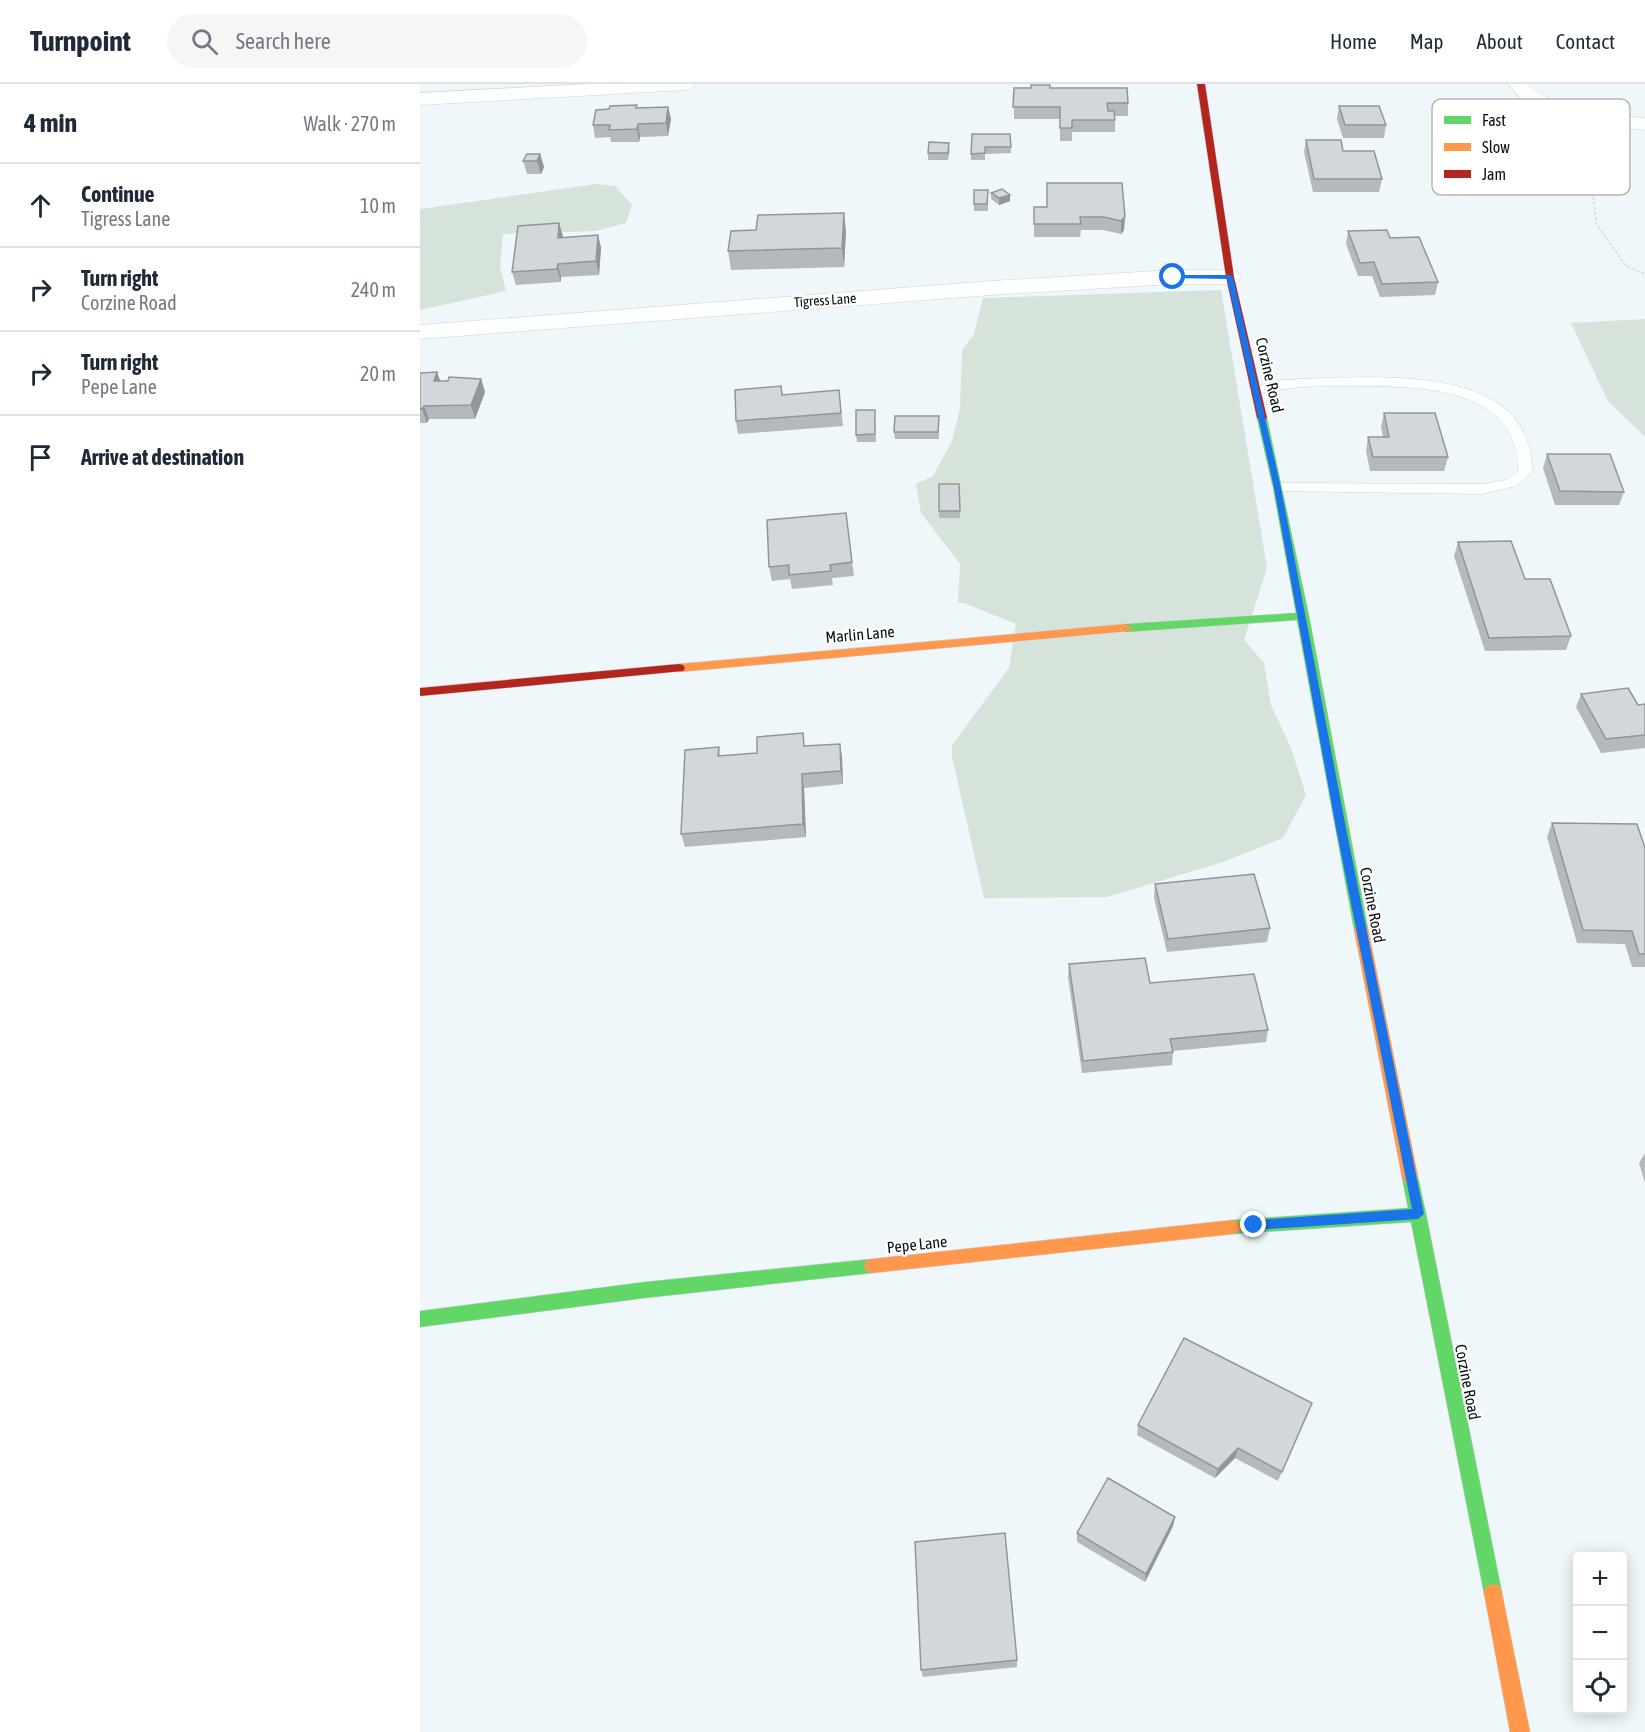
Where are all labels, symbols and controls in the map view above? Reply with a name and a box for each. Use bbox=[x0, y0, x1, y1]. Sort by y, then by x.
search box bbox=[167, 14, 587, 68]
text: Turnpoint bbox=[30, 25, 131, 57]
icon: search bbox=[188, 25, 221, 58]
text: Search here bbox=[236, 28, 331, 54]
text: Home bbox=[1330, 29, 1377, 53]
text: Map bbox=[1410, 29, 1444, 53]
text: About bbox=[1477, 29, 1523, 53]
text: Contact bbox=[1556, 29, 1615, 53]
legend bbox=[1432, 99, 1630, 195]
text: 4 min bbox=[24, 108, 77, 138]
text: Fast bbox=[1482, 111, 1506, 129]
text: Walk · 270 m bbox=[304, 112, 396, 135]
text: Slow bbox=[1482, 138, 1510, 156]
text: Jam bbox=[1482, 165, 1506, 183]
text: Continue bbox=[81, 181, 155, 207]
icon: ahead bbox=[24, 189, 57, 222]
text: 10 m bbox=[360, 194, 396, 217]
text: Tigress Lane bbox=[81, 207, 170, 230]
route start bbox=[1159, 263, 1185, 289]
text: Turn right bbox=[81, 265, 158, 291]
icon: right bbox=[24, 273, 57, 306]
text: 240 m bbox=[351, 278, 396, 301]
street label: Tigress Lane bbox=[793, 290, 857, 310]
text: Corzine Road bbox=[81, 291, 177, 314]
street label: Corzine Road bbox=[1253, 336, 1287, 414]
text: Turn right bbox=[81, 349, 158, 375]
icon: right bbox=[24, 357, 57, 390]
text: 20 m bbox=[360, 362, 396, 385]
text: Pepe Lane bbox=[81, 375, 157, 398]
icon: arrive bbox=[24, 441, 57, 474]
text: Arrive at destination bbox=[81, 444, 244, 470]
street label: Marlin Lane bbox=[825, 622, 895, 646]
street label: Corzine Road bbox=[1357, 866, 1389, 944]
route end bbox=[1240, 1211, 1266, 1237]
street label: Pepe Lane bbox=[886, 1232, 948, 1257]
street label: Corzine Road bbox=[1452, 1343, 1484, 1421]
map controls bbox=[1573, 1552, 1627, 1714]
button: + bbox=[1573, 1552, 1627, 1606]
button: − bbox=[1573, 1606, 1627, 1660]
button: locate bbox=[1573, 1660, 1627, 1714]

